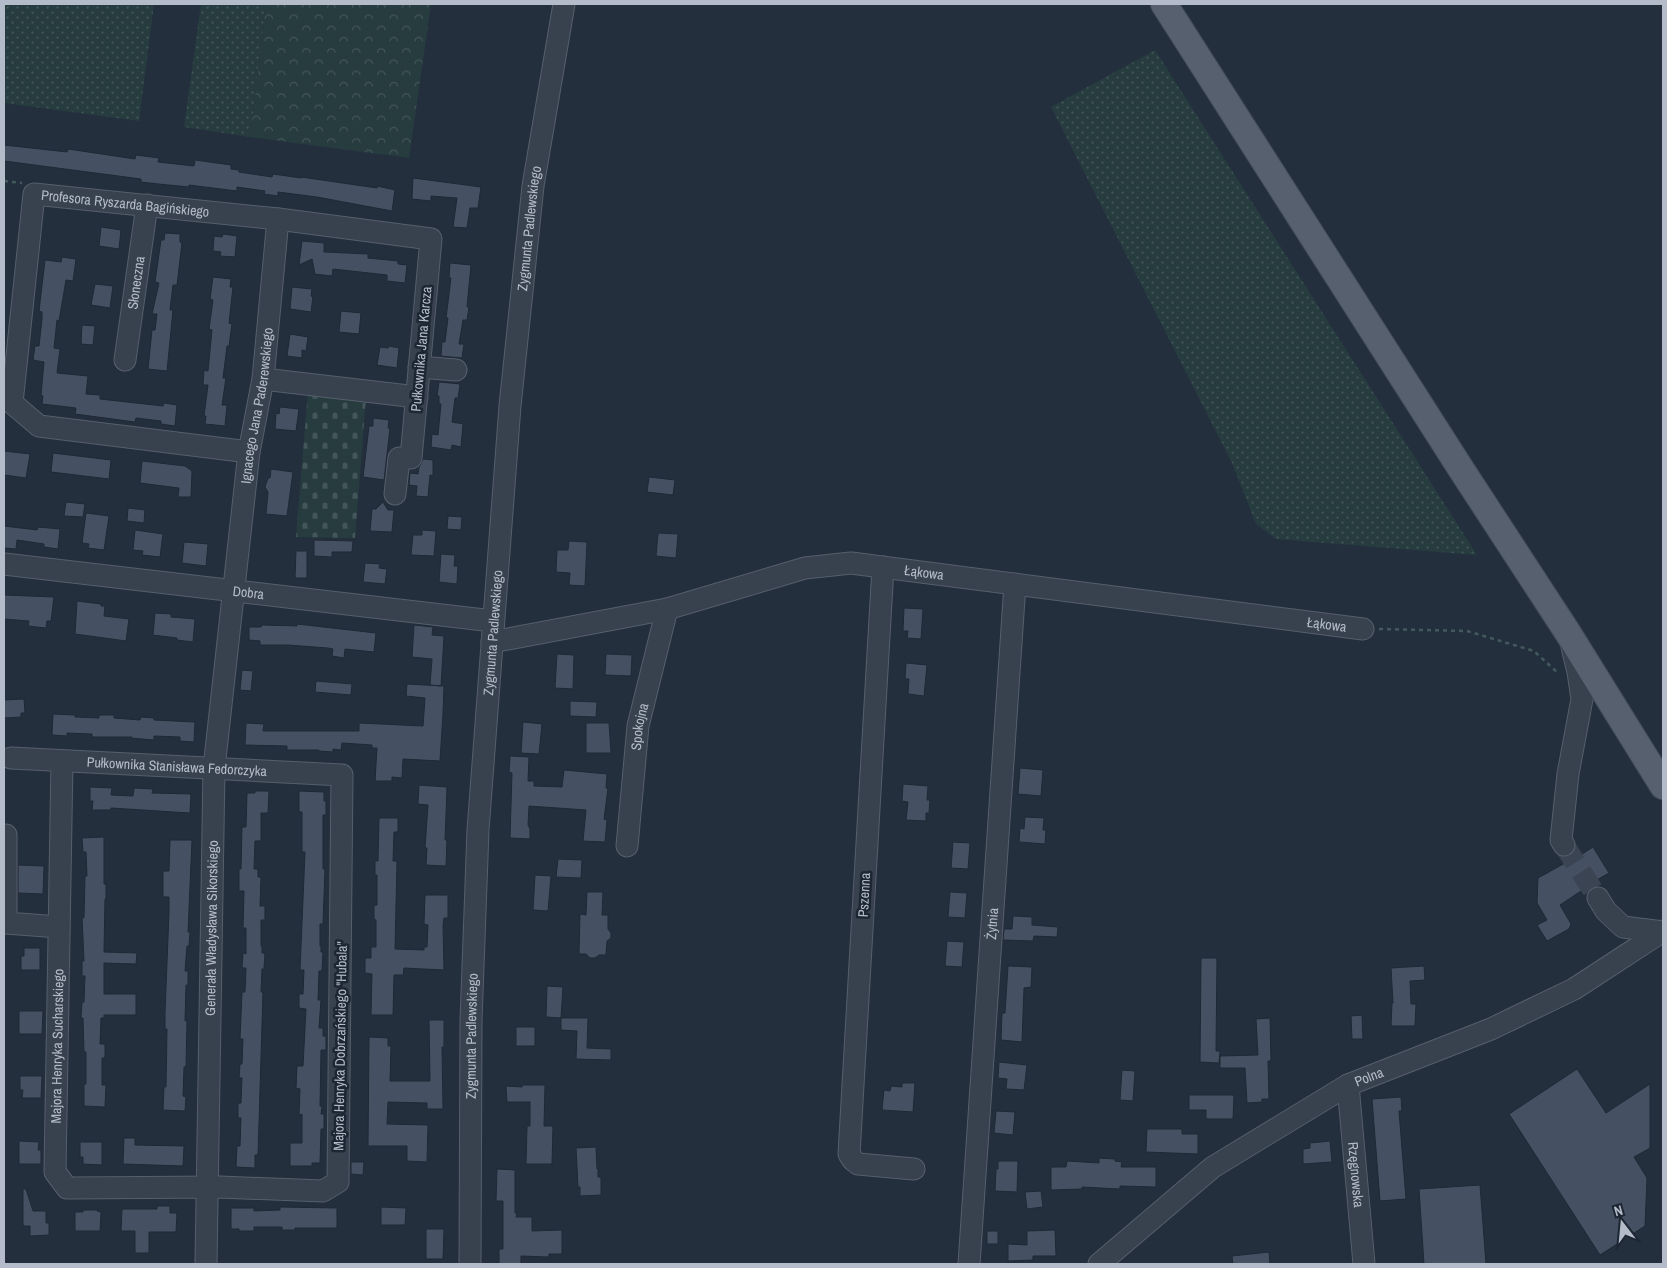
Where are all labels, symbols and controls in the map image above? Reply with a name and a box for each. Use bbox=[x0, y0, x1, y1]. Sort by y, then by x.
street label: Zygmunta Padlewskiego bbox=[513, 164, 545, 292]
street label: Profesora Ryszarda Bagińskiego bbox=[40, 186, 210, 221]
street label: Słoneczna bbox=[123, 254, 149, 311]
street label: Pułkownika Jana Karcza bbox=[407, 285, 435, 412]
street label: Ignacego Jana Paderewskiego bbox=[237, 327, 277, 485]
street label: Łąkowa bbox=[903, 561, 945, 584]
street label: Zygmunta Padlewskiego bbox=[479, 569, 507, 696]
street label: Dobra bbox=[232, 582, 266, 603]
street label: Łąkowa bbox=[1306, 613, 1348, 636]
street label: Spokojna bbox=[627, 700, 653, 751]
street label: Pułkownika Stanisława Fedorczyka bbox=[86, 753, 268, 780]
street label: Generała Władysława Sikorskiego bbox=[201, 840, 222, 1016]
street label: Pszenna bbox=[854, 872, 874, 918]
street label: Żytnia bbox=[982, 907, 1002, 940]
street label: Majora Henryka Dobrzańskiego "Hubala" bbox=[329, 941, 351, 1151]
street label: Majora Henryka Sucharskiego bbox=[47, 969, 67, 1124]
street label: Zygmunta Padlewskiego bbox=[462, 973, 482, 1099]
street label: Polna bbox=[1352, 1063, 1386, 1091]
street label: Rzęgnowska bbox=[1344, 1141, 1368, 1209]
north arrow bbox=[1597, 1198, 1647, 1248]
text: N bbox=[1612, 1201, 1625, 1220]

